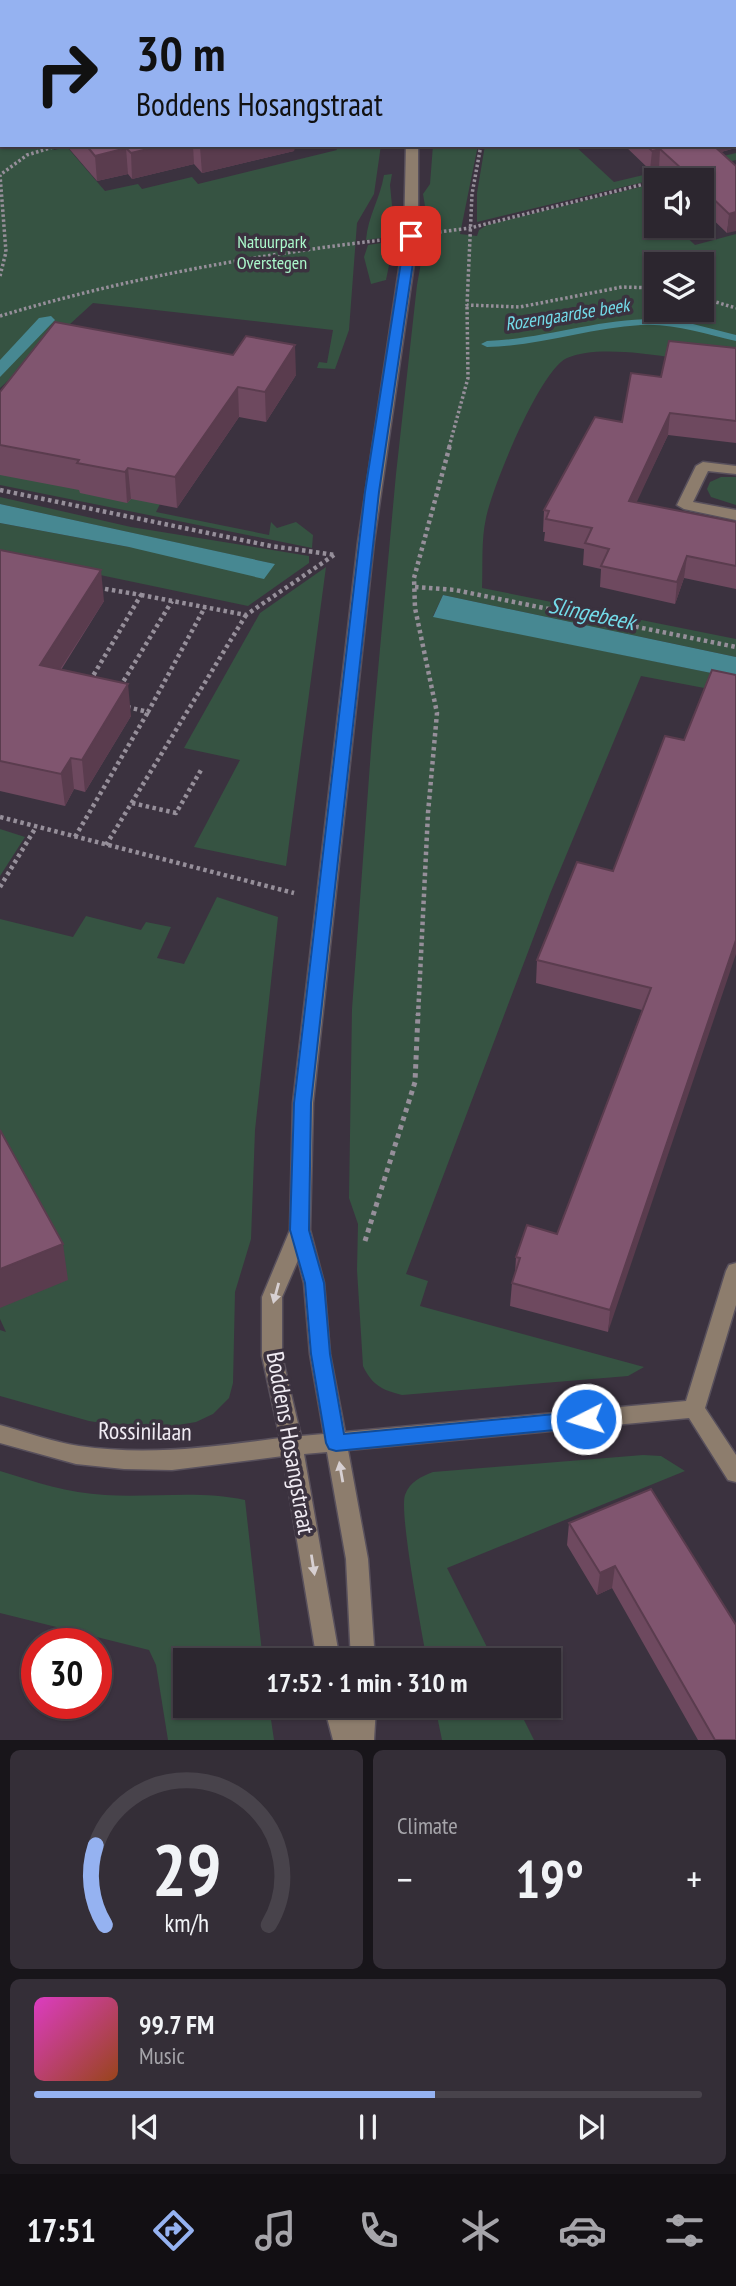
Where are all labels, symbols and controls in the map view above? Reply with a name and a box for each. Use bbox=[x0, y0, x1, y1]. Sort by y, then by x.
text: 30 m bbox=[136, 21, 225, 85]
icon: right bbox=[21, 28, 112, 119]
text: Boddens Hosangstraat bbox=[136, 83, 383, 125]
map controls bbox=[644, 168, 714, 322]
button: sound bbox=[644, 168, 714, 238]
pin bbox=[381, 206, 441, 266]
icon: arrive bbox=[392, 217, 430, 255]
park label: Natuurpark Overstegen bbox=[237, 230, 307, 274]
button: layers bbox=[644, 252, 714, 322]
water label: Rozengaardse beek bbox=[503, 292, 633, 336]
water label: Slingebeek bbox=[546, 590, 641, 637]
one-way arrow bbox=[270, 1283, 280, 1304]
street label: Boddens Hosangstraat bbox=[260, 1349, 322, 1537]
position arrow bbox=[549, 1382, 623, 1456]
street label: Rossinilaan bbox=[98, 1415, 192, 1447]
one-way arrow bbox=[335, 1461, 346, 1483]
one-way arrow bbox=[308, 1554, 319, 1576]
speed limit sign: 30 bbox=[21, 1628, 112, 1719]
text: 17:52 · 1 min · 310 m bbox=[267, 1666, 467, 1699]
text: Climate bbox=[397, 1811, 458, 1840]
text: 29 bbox=[152, 1822, 221, 1916]
text: 19° bbox=[515, 1845, 584, 1912]
text: − bbox=[397, 1854, 413, 1903]
text: + bbox=[686, 1854, 702, 1903]
text: km/h bbox=[164, 1907, 209, 1939]
text: 99.7 FM bbox=[139, 2008, 214, 2041]
text: Music bbox=[139, 2041, 185, 2070]
icon: previous bbox=[126, 2108, 164, 2146]
icon: pause bbox=[349, 2108, 387, 2146]
icon: next bbox=[572, 2108, 610, 2146]
icon: directions bbox=[149, 2206, 198, 2255]
icon: music bbox=[251, 2206, 300, 2255]
icon: phone bbox=[354, 2206, 403, 2255]
icon: climate bbox=[456, 2206, 505, 2255]
icon: car bbox=[558, 2206, 607, 2255]
icon: filters bbox=[660, 2206, 709, 2255]
text: 17:51 bbox=[27, 2209, 96, 2251]

